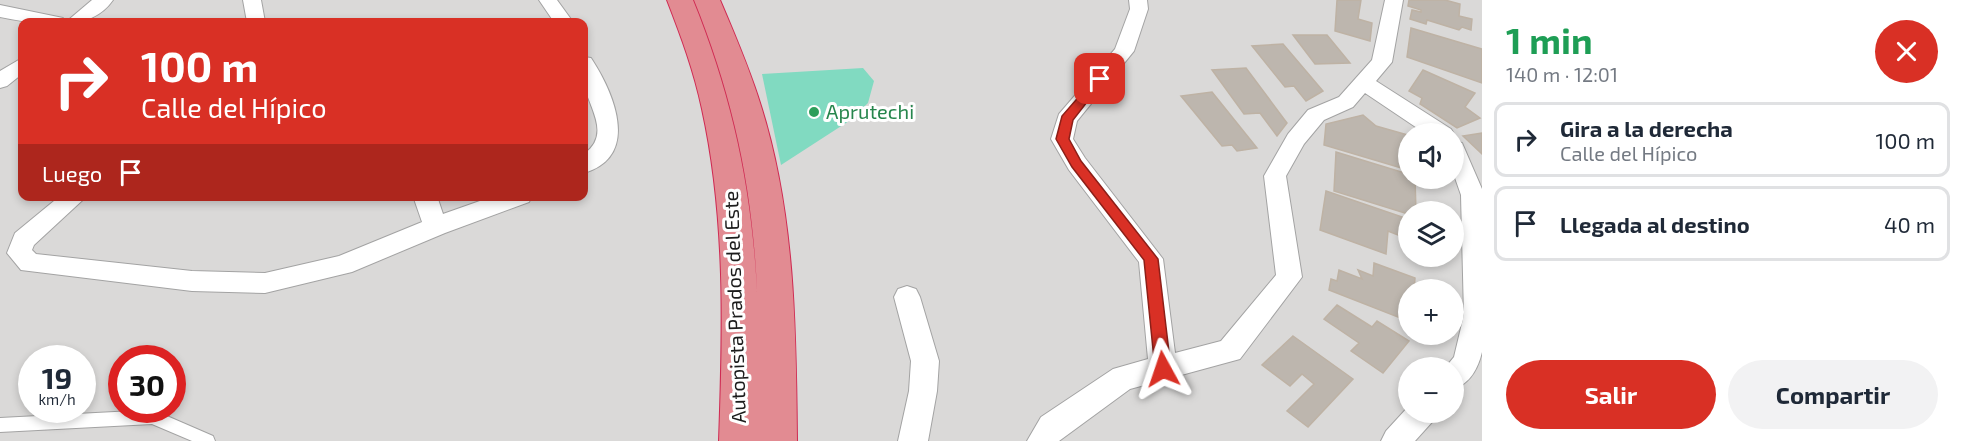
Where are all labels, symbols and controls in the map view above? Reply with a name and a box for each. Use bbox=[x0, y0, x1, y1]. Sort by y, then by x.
text: 1 min bbox=[1506, 18, 1593, 61]
button: close bbox=[1875, 20, 1938, 83]
text: 100 m bbox=[141, 40, 258, 90]
icon: right bbox=[42, 42, 120, 120]
pin bbox=[1074, 53, 1125, 104]
icon: arrive bbox=[1083, 62, 1116, 95]
text: 140 m · 12:01 bbox=[1506, 62, 1618, 86]
text: Calle del Hípico bbox=[141, 91, 327, 123]
place label: Aprutechi bbox=[826, 99, 914, 123]
marker: Aprutechi bbox=[807, 105, 821, 119]
text: Gira a la derecha bbox=[1560, 115, 1733, 141]
map controls bbox=[1398, 123, 1464, 423]
button: sound bbox=[1398, 123, 1464, 189]
icon: right bbox=[1509, 123, 1542, 156]
text: 100 m bbox=[1876, 127, 1935, 153]
text: Calle del Hípico bbox=[1560, 141, 1697, 165]
icon: arrive bbox=[114, 156, 147, 189]
text: Luego bbox=[42, 160, 102, 186]
street label: Autopista Prados del Este bbox=[718, 190, 750, 424]
button: layers bbox=[1398, 201, 1464, 267]
icon: arrive bbox=[1509, 207, 1542, 240]
text: Llegada al destino bbox=[1560, 211, 1750, 237]
text: 40 m bbox=[1884, 211, 1935, 237]
button: + bbox=[1398, 279, 1464, 345]
position arrow bbox=[1131, 337, 1195, 401]
speed limit sign: 30 bbox=[108, 345, 186, 423]
button: − bbox=[1398, 357, 1464, 423]
text: 19 bbox=[42, 359, 72, 395]
button: Salir bbox=[1506, 360, 1716, 429]
button: Compartir bbox=[1728, 360, 1938, 429]
text: km/h bbox=[38, 390, 76, 408]

